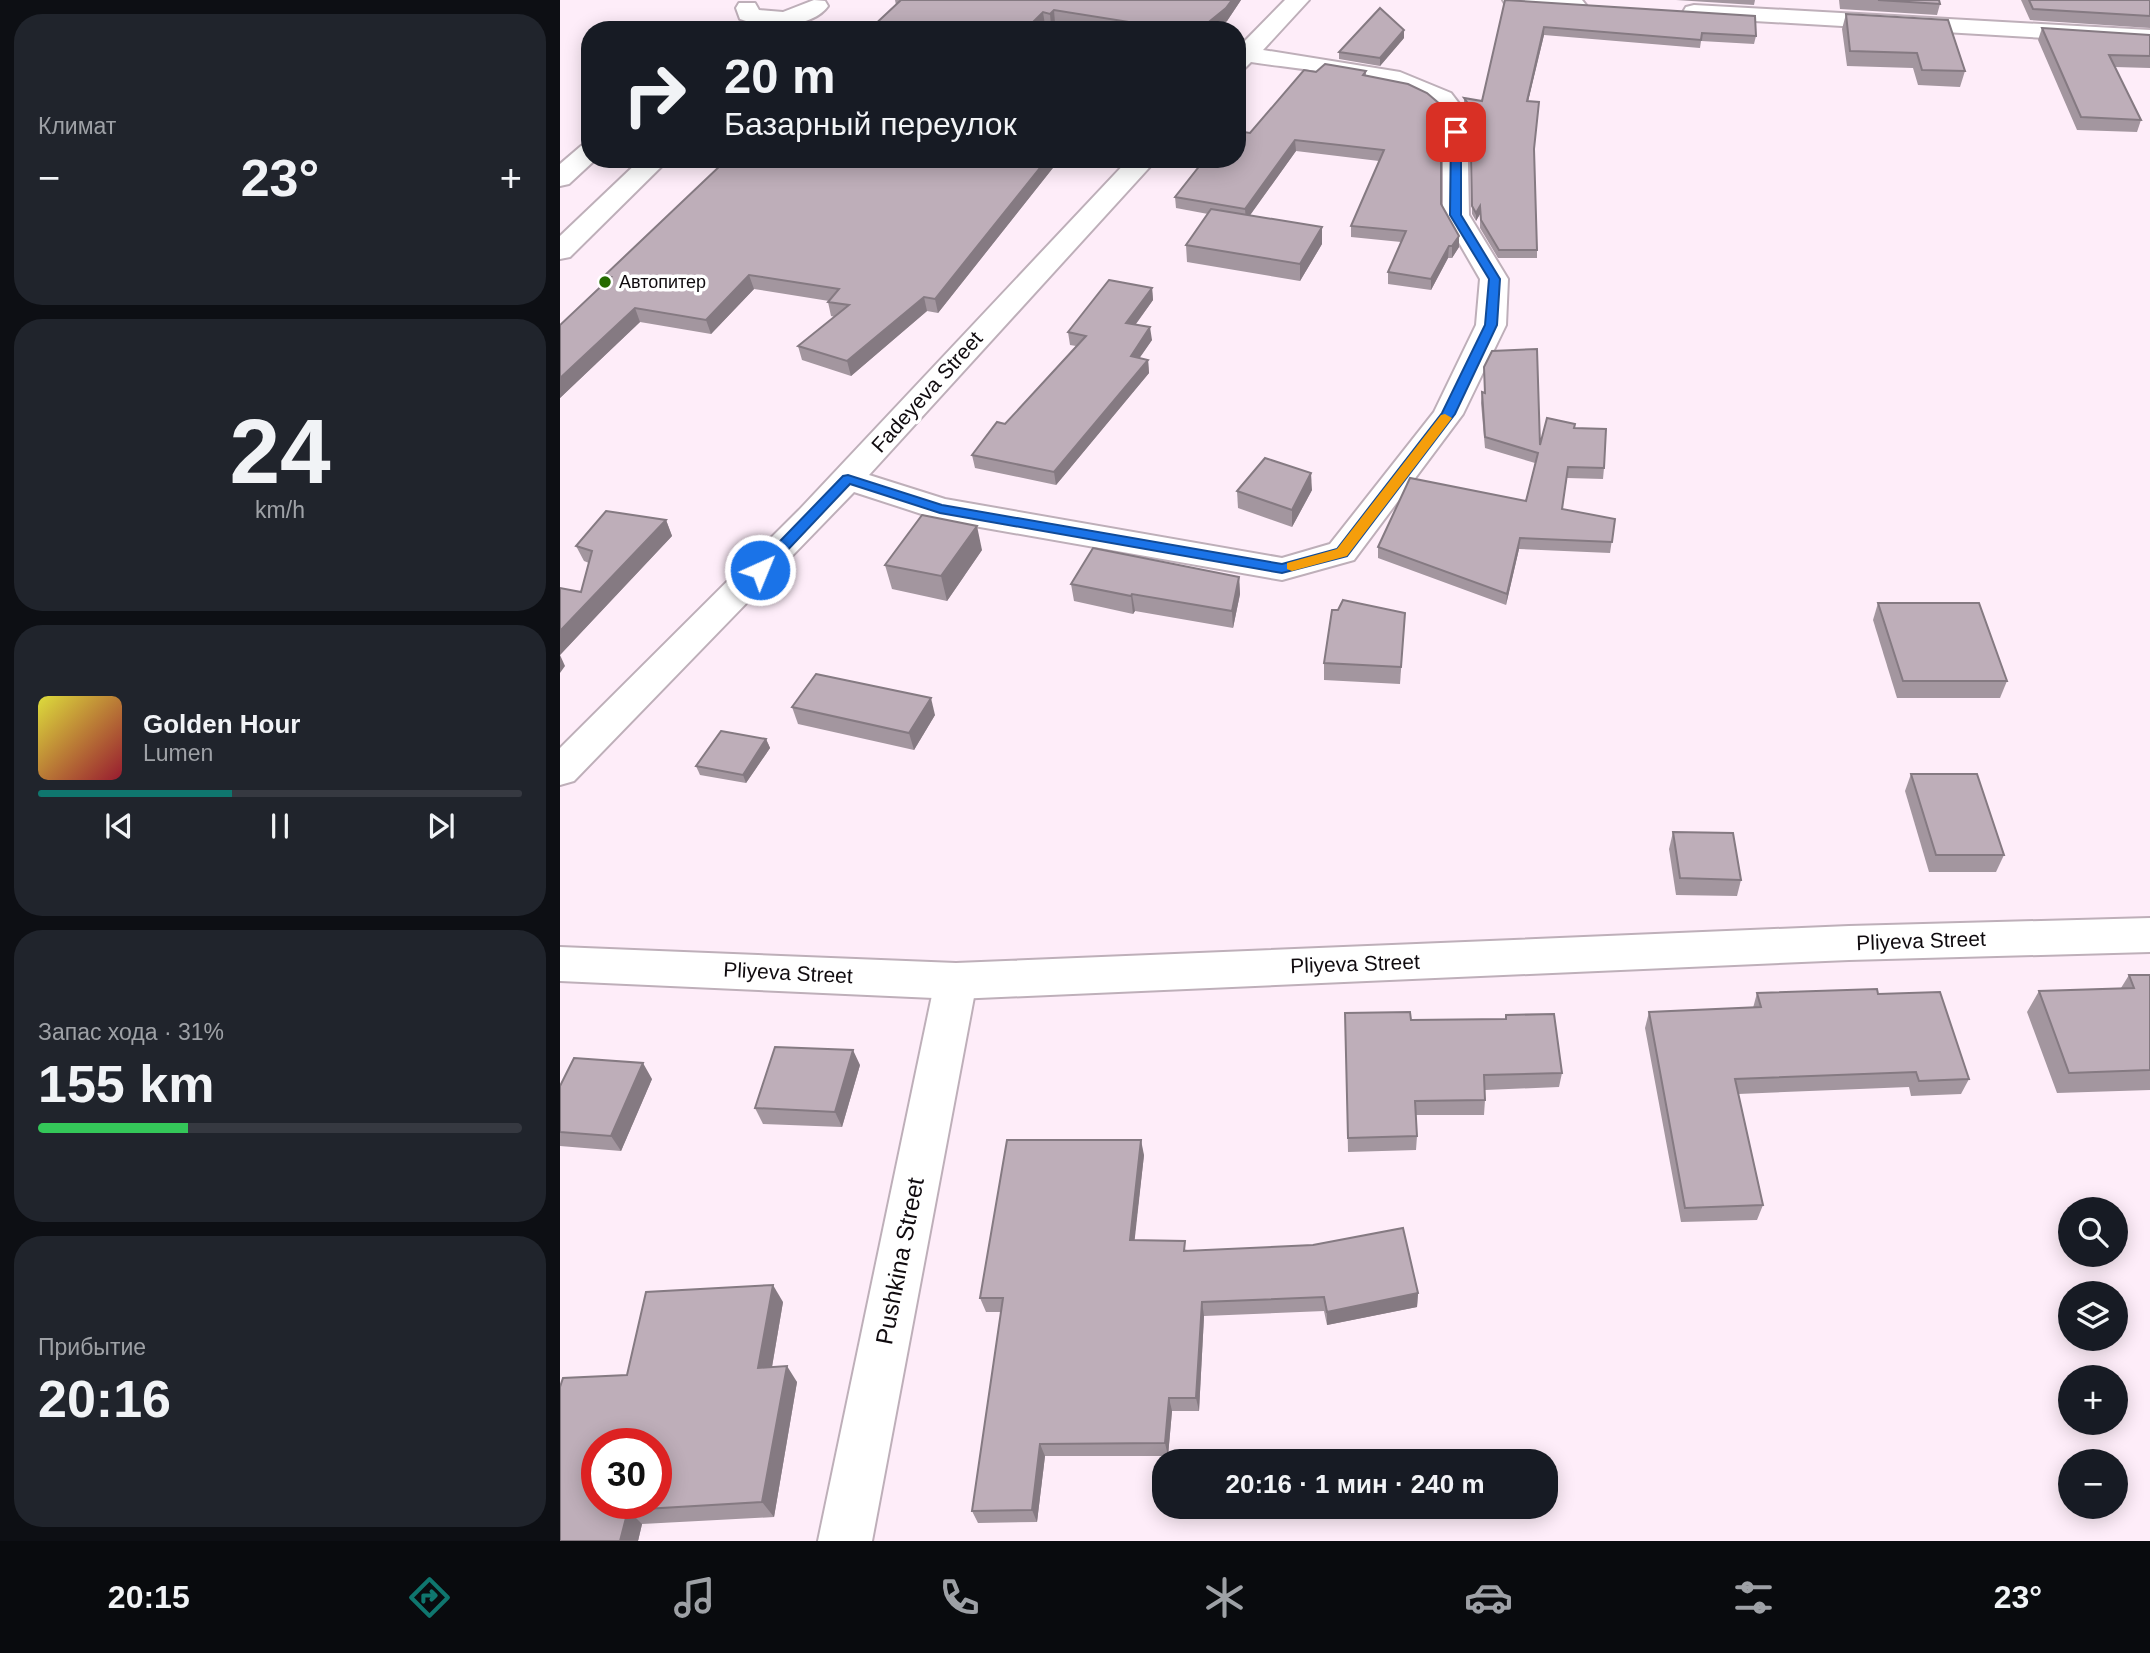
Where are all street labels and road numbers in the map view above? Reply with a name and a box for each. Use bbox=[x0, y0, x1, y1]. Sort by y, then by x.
street label: Fadeyeva Street bbox=[867, 327, 987, 457]
street label: Pliyeva Street bbox=[1856, 927, 1986, 954]
street label: Pliyeva Street bbox=[1290, 950, 1420, 977]
street label: Pliyeva Street bbox=[723, 958, 853, 987]
street label: Pushkina Street bbox=[870, 1175, 929, 1347]

